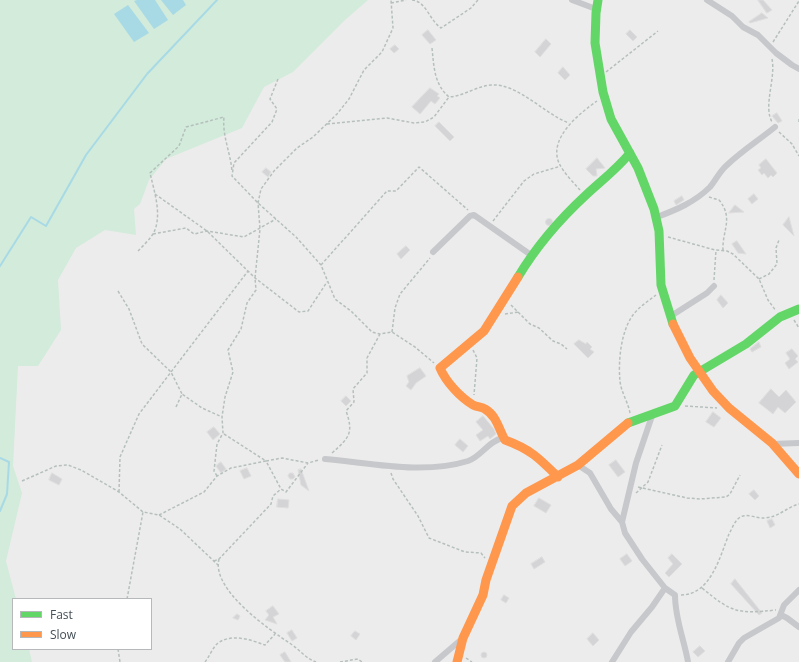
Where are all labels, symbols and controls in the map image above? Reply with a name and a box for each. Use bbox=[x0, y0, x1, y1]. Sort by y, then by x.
legend bbox=[12, 598, 152, 650]
text: Fast bbox=[50, 606, 73, 623]
text: Slow bbox=[50, 626, 76, 643]

